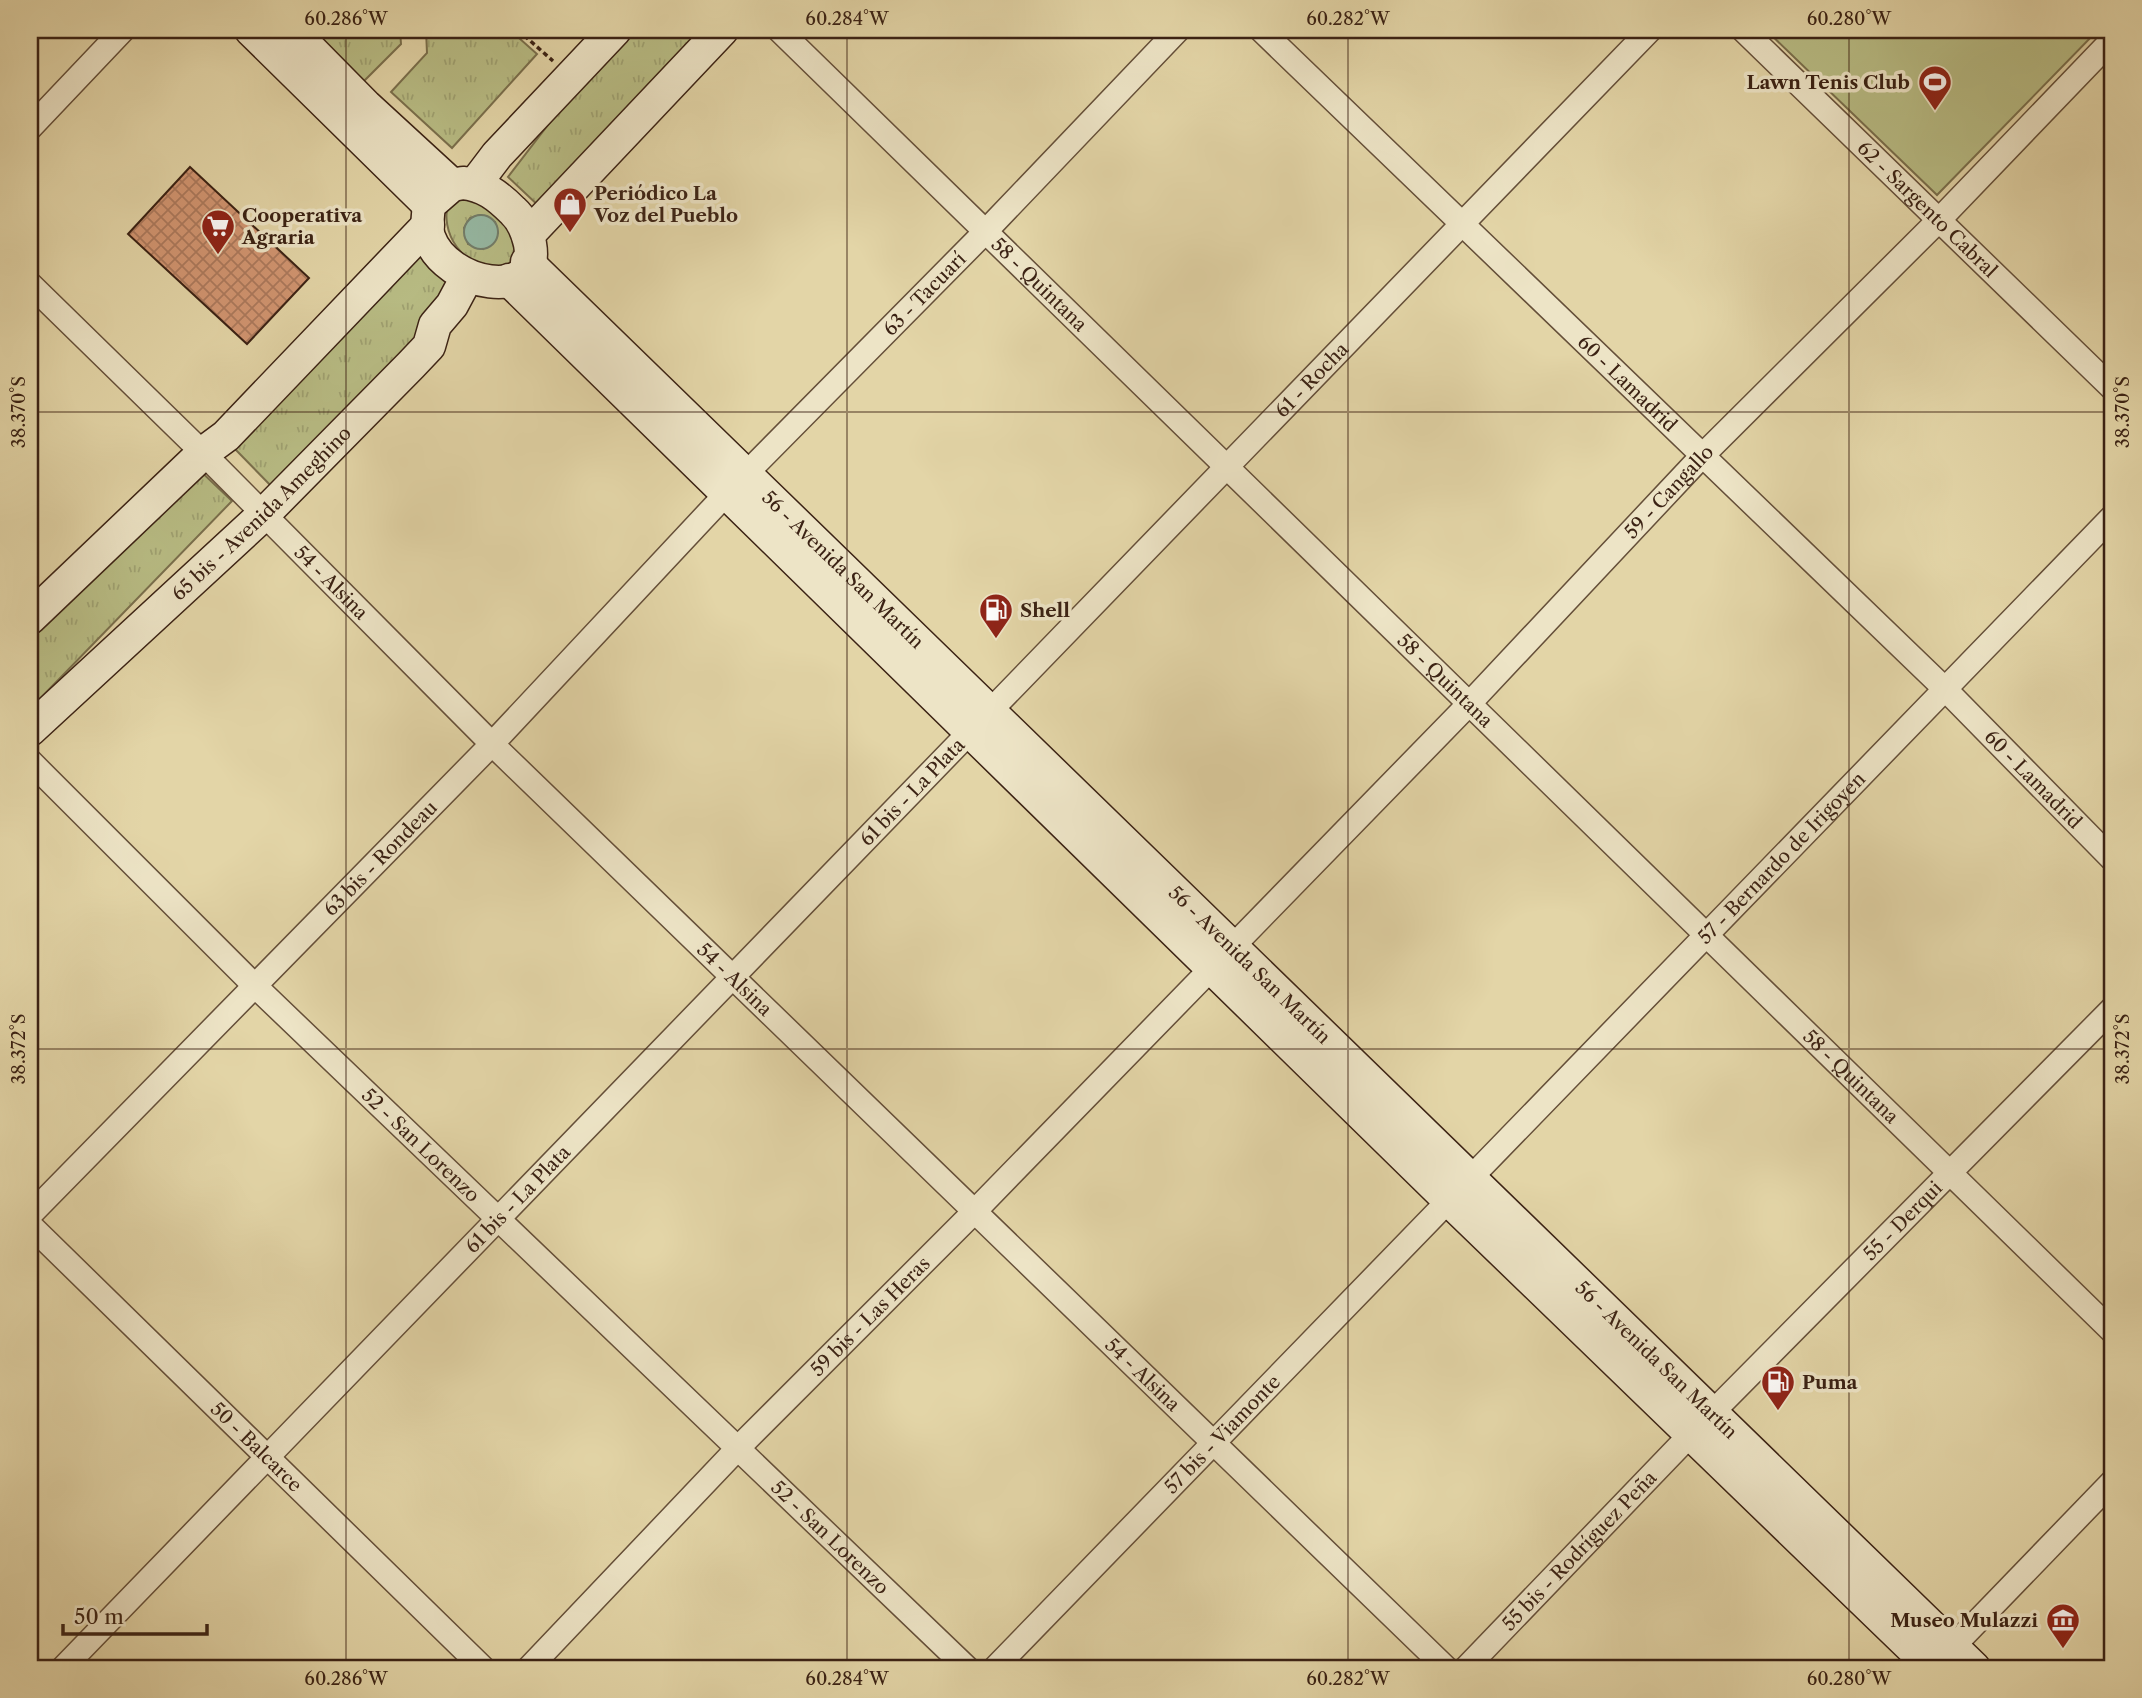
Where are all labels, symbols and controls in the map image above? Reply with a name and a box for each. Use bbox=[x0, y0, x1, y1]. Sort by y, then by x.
text: 60.286°W bbox=[304, 8, 389, 30]
text: 60.284°W bbox=[805, 8, 890, 30]
text: 60.282°W bbox=[1306, 8, 1391, 30]
text: 60.280°W bbox=[1807, 8, 1893, 30]
sports icon: Lawn Tenis Club bbox=[1916, 63, 1954, 112]
place label: Lawn Tenis Club bbox=[1746, 71, 1910, 94]
street label: 62 - Sargento Cabral bbox=[1853, 136, 2002, 282]
place label: Periódico La Voz del Pueblo bbox=[593, 182, 738, 227]
shop icon: Periódico La Voz del Pueblo bbox=[551, 185, 589, 234]
place label: Cooperativa Agraria bbox=[241, 204, 363, 249]
supermarket icon: Cooperativa Agraria bbox=[199, 207, 237, 256]
street label: 58 - Quintana bbox=[987, 233, 1092, 336]
street label: 63 - Tacuarí bbox=[878, 247, 970, 340]
street label: 60 - Lamadrid bbox=[1573, 330, 1682, 437]
street label: 61 - Rocha bbox=[1270, 337, 1353, 422]
text: 38.370°S bbox=[8, 376, 30, 448]
text: 38.370°S bbox=[2112, 376, 2134, 448]
street label: 65 bis - Avenida Ameghino bbox=[167, 421, 356, 605]
street label: 59 - Cangallo bbox=[1619, 440, 1718, 543]
street label: 56 - Avenida San Martín bbox=[758, 486, 929, 653]
street label: 54 - Alsina bbox=[290, 540, 373, 624]
fuel station icon: Shell bbox=[977, 591, 1015, 640]
place label: Shell bbox=[1020, 599, 1070, 622]
street label: 58 - Quintana bbox=[1393, 629, 1498, 732]
street label: 60 - Lamadrid bbox=[1980, 725, 2087, 833]
street label: 61 bis - La Plata bbox=[855, 733, 969, 850]
street label: 57 - Bernardo de Irigoyen bbox=[1693, 767, 1870, 948]
street label: 63 bis - Rondeau bbox=[319, 795, 442, 920]
street label: 56 - Avenida San Martín bbox=[1164, 881, 1336, 1048]
street label: 54 - Alsina bbox=[693, 938, 777, 1021]
text: 38.372°S bbox=[8, 1013, 30, 1085]
text: 38.372°S bbox=[2112, 1013, 2134, 1085]
street label: 58 - Quintana bbox=[1799, 1025, 1904, 1128]
street label: 52 - San Lorenzo bbox=[357, 1083, 485, 1207]
street label: 61 bis - La Plata bbox=[460, 1140, 575, 1258]
street label: 55 - Derqui bbox=[1858, 1176, 1947, 1265]
street label: 59 bis - Las Heras bbox=[805, 1252, 934, 1381]
street label: 56 - Avenida San Martín bbox=[1571, 1276, 1742, 1443]
street label: 54 - Alsina bbox=[1101, 1333, 1185, 1416]
fuel station icon: Puma bbox=[1759, 1363, 1797, 1412]
street label: 57 bis - Viamonte bbox=[1159, 1370, 1285, 1498]
place label: Puma bbox=[1802, 1371, 1859, 1394]
street label: 50 - Balcarce bbox=[206, 1397, 307, 1496]
street label: 55 bis - Rodríguez Peña bbox=[1497, 1466, 1661, 1635]
street label: 52 - San Lorenzo bbox=[767, 1475, 894, 1599]
scale bar bbox=[63, 1593, 206, 1637]
museum icon: Museo Mulazzi bbox=[2044, 1601, 2082, 1650]
text: 50 m bbox=[74, 1604, 124, 1629]
place label: Museo Mulazzi bbox=[1890, 1609, 2038, 1632]
text: 60.286°W bbox=[304, 1668, 389, 1690]
text: 60.284°W bbox=[805, 1668, 890, 1690]
text: 60.282°W bbox=[1306, 1668, 1391, 1690]
text: 60.280°W bbox=[1807, 1668, 1893, 1690]

